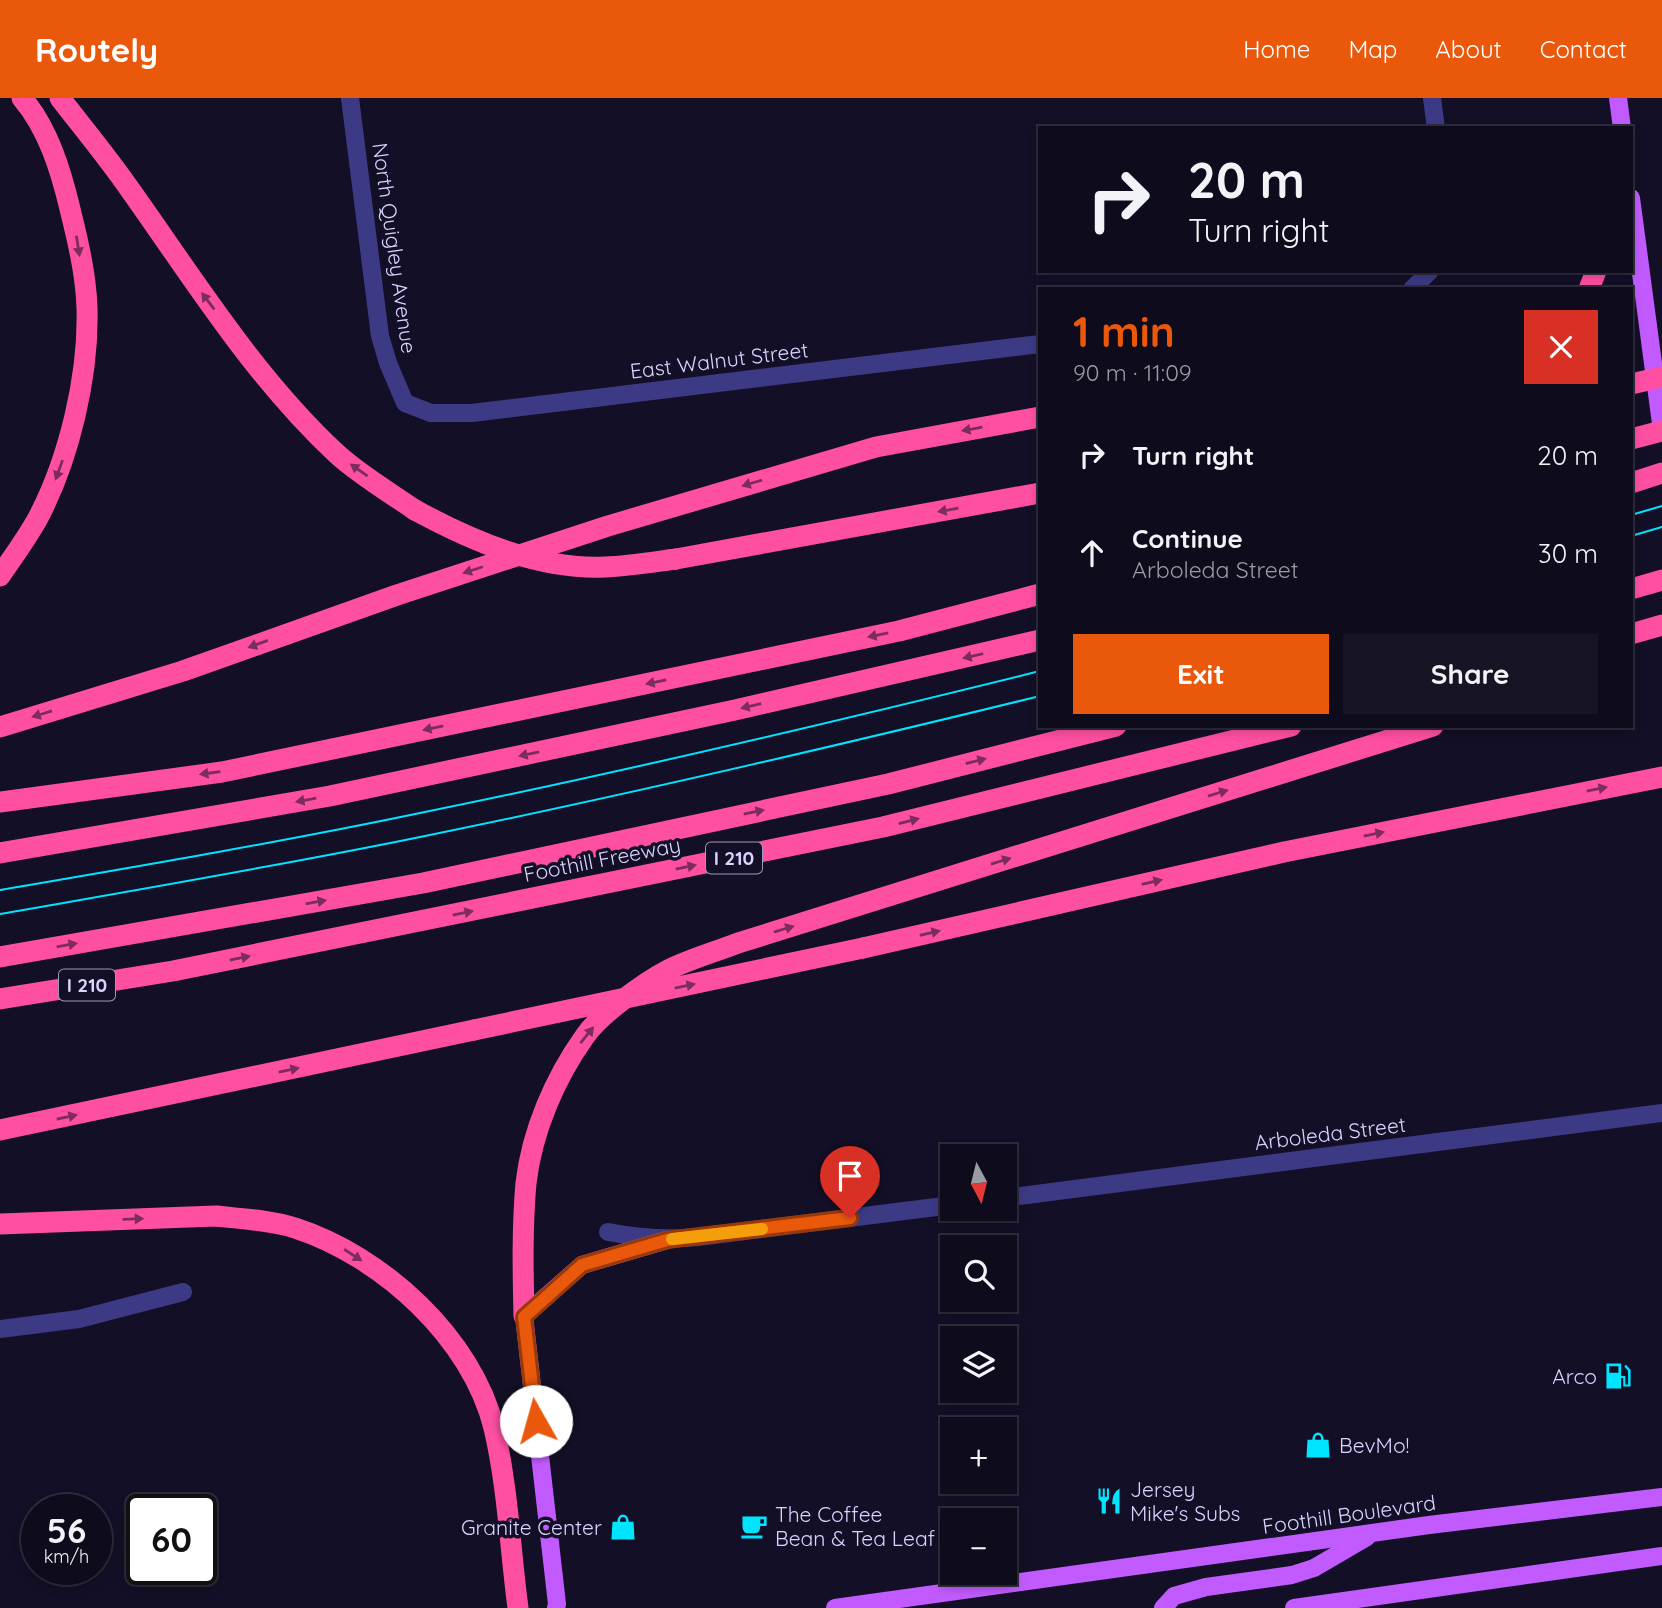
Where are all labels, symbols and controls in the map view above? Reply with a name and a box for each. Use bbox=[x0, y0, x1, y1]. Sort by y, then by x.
text: Routely bbox=[35, 29, 158, 70]
text: Home bbox=[1243, 34, 1310, 64]
text: Map bbox=[1348, 34, 1397, 64]
text: About bbox=[1435, 34, 1502, 64]
text: Contact bbox=[1540, 34, 1627, 64]
street label: North Quigley Avenue bbox=[367, 141, 423, 355]
text: 20 m bbox=[1188, 149, 1305, 210]
icon: right bbox=[1073, 154, 1164, 245]
text: Turn right bbox=[1188, 210, 1329, 250]
one-way arrow bbox=[73, 235, 84, 257]
one-way arrow bbox=[202, 292, 216, 310]
text: 1 min bbox=[1073, 305, 1175, 358]
button: close bbox=[1524, 310, 1598, 384]
street label: East Walnut Street bbox=[628, 336, 810, 384]
text: 90 m · 11:09 bbox=[1073, 358, 1192, 387]
one-way arrow bbox=[961, 424, 983, 435]
icon: right bbox=[1073, 436, 1111, 474]
text: Turn right bbox=[1132, 439, 1254, 472]
text: 20 m bbox=[1537, 439, 1598, 472]
one-way arrow bbox=[53, 459, 64, 480]
one-way arrow bbox=[350, 463, 368, 477]
one-way arrow bbox=[741, 479, 762, 489]
one-way arrow bbox=[937, 505, 959, 516]
text: Continue bbox=[1132, 522, 1243, 555]
icon: ahead bbox=[1073, 534, 1111, 572]
text: 30 m bbox=[1538, 537, 1598, 570]
text: Arboleda Street bbox=[1132, 555, 1299, 584]
one-way arrow bbox=[462, 565, 483, 576]
one-way arrow bbox=[867, 630, 889, 641]
button: Exit bbox=[1073, 634, 1329, 714]
button: Share bbox=[1343, 634, 1598, 714]
one-way arrow bbox=[248, 639, 269, 650]
one-way arrow bbox=[962, 651, 984, 662]
one-way arrow bbox=[645, 676, 667, 687]
one-way arrow bbox=[740, 701, 762, 712]
one-way arrow bbox=[31, 710, 52, 720]
one-way arrow bbox=[422, 723, 444, 734]
one-way arrow bbox=[518, 748, 540, 759]
one-way arrow bbox=[965, 755, 987, 766]
one-way arrow bbox=[199, 768, 221, 779]
one-way arrow bbox=[1586, 784, 1608, 795]
one-way arrow bbox=[1208, 788, 1229, 798]
one-way arrow bbox=[295, 795, 317, 806]
one-way arrow bbox=[743, 807, 765, 818]
one-way arrow bbox=[898, 815, 920, 826]
one-way arrow bbox=[1363, 828, 1385, 839]
street label: Foothill Freeway bbox=[521, 831, 683, 887]
road number: I 210 bbox=[706, 842, 762, 874]
one-way arrow bbox=[990, 856, 1011, 866]
one-way arrow bbox=[675, 862, 697, 873]
one-way arrow bbox=[1141, 876, 1163, 887]
one-way arrow bbox=[305, 896, 327, 907]
one-way arrow bbox=[452, 907, 474, 918]
one-way arrow bbox=[773, 923, 794, 934]
one-way arrow bbox=[919, 927, 941, 938]
one-way arrow bbox=[56, 939, 78, 950]
one-way arrow bbox=[229, 952, 251, 963]
road number: I 210 bbox=[59, 970, 115, 1000]
one-way arrow bbox=[674, 980, 696, 991]
one-way arrow bbox=[579, 1027, 594, 1044]
one-way arrow bbox=[278, 1064, 300, 1075]
one-way arrow bbox=[56, 1111, 78, 1122]
street label: Arboleda Street bbox=[1253, 1111, 1407, 1155]
north arrow bbox=[940, 1144, 1017, 1222]
map controls bbox=[940, 1144, 1017, 1585]
pin bbox=[820, 1146, 880, 1218]
icon: arrive bbox=[831, 1157, 869, 1195]
one-way arrow bbox=[122, 1213, 144, 1224]
button: search bbox=[940, 1235, 1017, 1312]
one-way arrow bbox=[344, 1248, 362, 1262]
button: layers bbox=[940, 1326, 1017, 1403]
fuel station icon: Arco bbox=[1603, 1361, 1633, 1391]
place label: Arco bbox=[1552, 1363, 1597, 1389]
position arrow bbox=[499, 1384, 573, 1458]
button: + bbox=[940, 1417, 1017, 1494]
shop icon: BevMo! bbox=[1303, 1430, 1333, 1460]
place label: BevMo! bbox=[1339, 1432, 1409, 1458]
place label: Jersey Mike's Subs bbox=[1130, 1476, 1240, 1526]
restaurant icon: Jersey Mike's Subs bbox=[1094, 1486, 1124, 1516]
street label: Foothill Boulevard bbox=[1261, 1489, 1437, 1539]
speed limit sign: 60 bbox=[126, 1494, 217, 1585]
place label: The Coffee Bean & Tea Leaf bbox=[775, 1501, 936, 1551]
text: 56 bbox=[47, 1508, 86, 1552]
button: − bbox=[940, 1508, 1017, 1585]
cafe icon: The Coffee Bean & Tea Leaf bbox=[739, 1511, 769, 1541]
shop icon: Granite Center bbox=[608, 1512, 638, 1542]
place label: Granite Center bbox=[461, 1514, 602, 1540]
text: km/h bbox=[44, 1545, 89, 1568]

